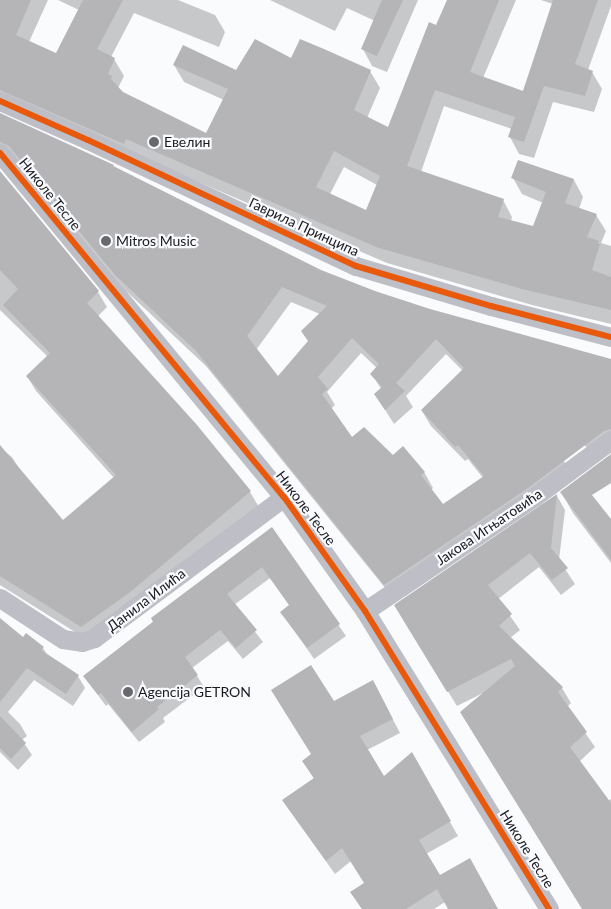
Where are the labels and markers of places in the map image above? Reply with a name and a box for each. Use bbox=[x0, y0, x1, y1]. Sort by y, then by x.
place label: Евелин bbox=[164, 134, 210, 150]
marker: Евелин bbox=[148, 136, 160, 148]
place label: Mitros Music bbox=[116, 233, 196, 249]
marker: Mitros Music bbox=[100, 235, 112, 247]
place label: Agencija GETRON bbox=[138, 684, 251, 700]
marker: Agencija GETRON bbox=[122, 686, 134, 698]

